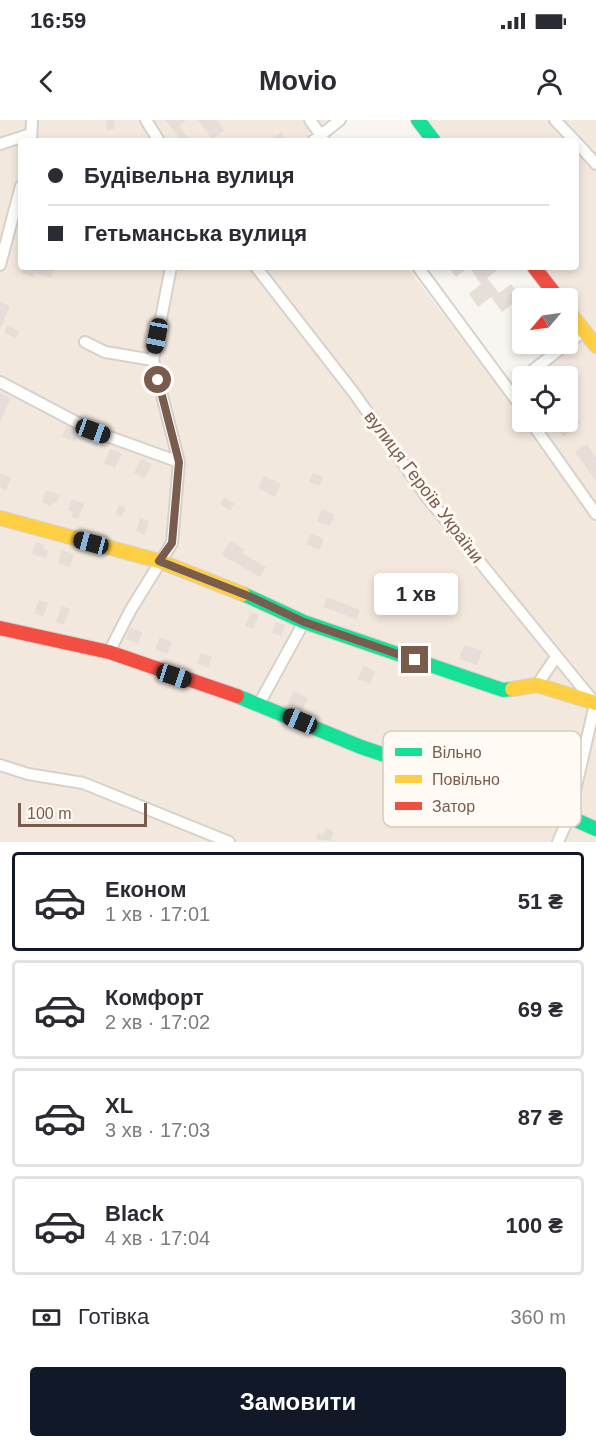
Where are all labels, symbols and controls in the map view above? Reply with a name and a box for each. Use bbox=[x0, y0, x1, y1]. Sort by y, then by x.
text: 16:59 bbox=[30, 8, 86, 33]
icon: back bbox=[30, 65, 63, 98]
icon: person bbox=[533, 65, 566, 98]
text: Movio bbox=[259, 66, 337, 96]
text: Будівельна вулиця bbox=[84, 163, 295, 188]
text: Гетьманська вулиця bbox=[84, 221, 307, 246]
north arrow bbox=[512, 288, 578, 354]
map controls bbox=[512, 288, 578, 432]
car bbox=[145, 317, 169, 355]
route start bbox=[144, 366, 171, 393]
button: locate bbox=[512, 366, 578, 432]
street label: вулиця Героїв України bbox=[360, 407, 488, 567]
car bbox=[73, 416, 113, 446]
car bbox=[71, 530, 111, 556]
callout: 1 хв bbox=[373, 573, 457, 615]
text: 1 хв bbox=[396, 583, 436, 605]
route end bbox=[401, 646, 428, 673]
car bbox=[154, 662, 194, 690]
car bbox=[280, 706, 320, 736]
legend bbox=[383, 731, 581, 827]
text: Вільно bbox=[432, 744, 482, 761]
text: Повільно bbox=[432, 771, 500, 788]
text: Затор bbox=[432, 798, 475, 815]
scale bar bbox=[18, 800, 147, 828]
text: 100 m bbox=[27, 805, 71, 822]
icon: car bbox=[33, 875, 87, 929]
text: Економ bbox=[105, 877, 187, 902]
text: 51 ₴ bbox=[518, 889, 563, 914]
text: 1 хв · 17:01 bbox=[105, 903, 210, 925]
icon: car bbox=[33, 983, 87, 1037]
text: Комфорт bbox=[105, 985, 204, 1010]
text: 69 ₴ bbox=[518, 997, 563, 1022]
text: 2 хв · 17:02 bbox=[105, 1011, 210, 1033]
icon: car bbox=[33, 1091, 87, 1145]
text: XL bbox=[105, 1093, 133, 1118]
text: 87 ₴ bbox=[518, 1105, 563, 1130]
text: 3 хв · 17:03 bbox=[105, 1119, 210, 1141]
icon: car bbox=[33, 1199, 87, 1253]
text: Black bbox=[105, 1201, 164, 1226]
text: 100 ₴ bbox=[506, 1213, 563, 1238]
text: 4 хв · 17:04 bbox=[105, 1227, 210, 1249]
icon: cash bbox=[30, 1301, 63, 1334]
text: Готівка bbox=[78, 1304, 149, 1329]
text: 360 m bbox=[510, 1306, 566, 1328]
button: Замовити bbox=[30, 1367, 566, 1436]

